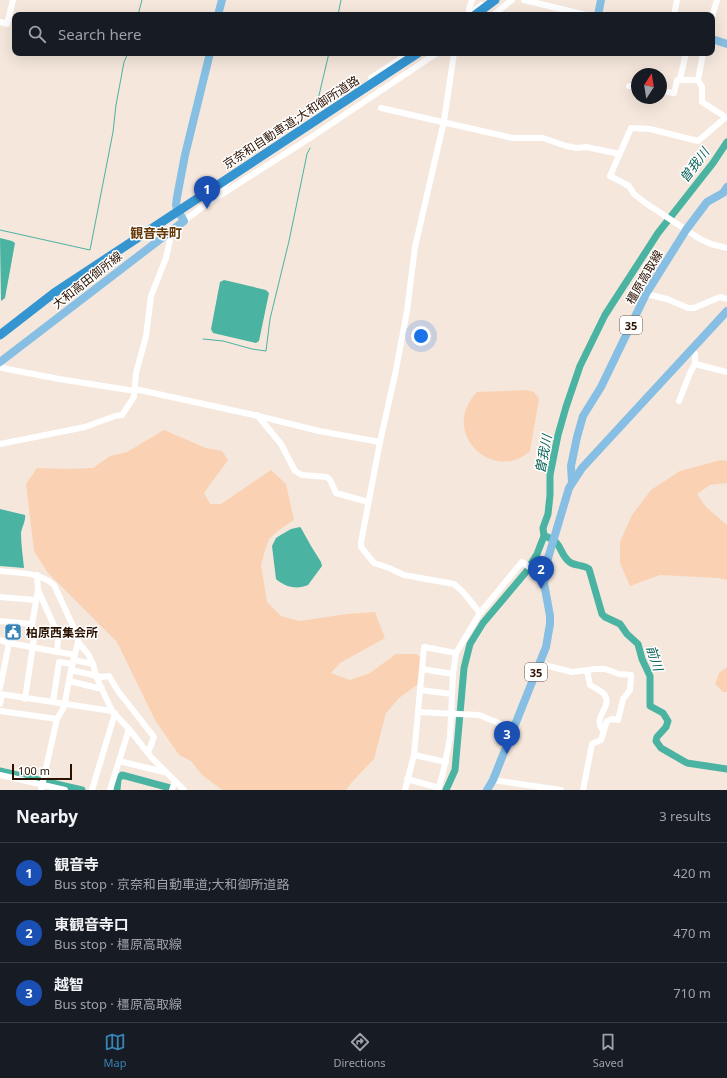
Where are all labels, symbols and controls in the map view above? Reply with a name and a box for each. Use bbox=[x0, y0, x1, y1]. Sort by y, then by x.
search box bbox=[12, 12, 715, 56]
icon: search bbox=[26, 23, 48, 45]
text: Search here bbox=[58, 24, 141, 44]
north arrow bbox=[631, 68, 667, 104]
street label: 京奈和自動車道;大和御所道路 bbox=[220, 72, 362, 172]
water label: 曽我川 bbox=[675, 142, 714, 186]
pin: 1 bbox=[194, 176, 220, 209]
district label: 観音寺町 bbox=[130, 224, 182, 242]
street label: 大和高田御所線 bbox=[49, 247, 125, 313]
street label: 橿原高取線 bbox=[622, 247, 666, 307]
road number: 35 bbox=[620, 316, 642, 334]
your location bbox=[411, 326, 431, 346]
water label: 曽我川 bbox=[530, 431, 556, 475]
pin: 2 bbox=[528, 556, 554, 589]
public building icon: 柏原西集会所 bbox=[3, 622, 23, 642]
place label: 柏原西集会所 bbox=[26, 624, 98, 641]
water label: 前川 bbox=[642, 643, 668, 675]
road number: 35 bbox=[525, 663, 547, 681]
pin: 3 bbox=[494, 721, 520, 754]
scale bar bbox=[12, 762, 72, 781]
text: 100 m bbox=[18, 763, 50, 778]
text: Nearby bbox=[16, 805, 78, 828]
text: 3 results bbox=[659, 807, 711, 825]
text: 観音寺 bbox=[54, 854, 99, 874]
text: 1 bbox=[25, 864, 33, 882]
text: 420 m bbox=[673, 864, 711, 882]
text: Bus stop · 京奈和自動車道;大和御所道路 bbox=[54, 875, 290, 893]
text: 東観音寺口 bbox=[54, 914, 129, 934]
text: 2 bbox=[25, 924, 33, 942]
text: 470 m bbox=[673, 924, 711, 942]
text: Bus stop · 橿原高取線 bbox=[54, 935, 182, 953]
text: 越智 bbox=[54, 974, 84, 994]
text: 3 bbox=[25, 984, 33, 1002]
text: 710 m bbox=[673, 984, 711, 1002]
text: Bus stop · 橿原高取線 bbox=[54, 995, 182, 1013]
tab: Map bbox=[104, 1031, 126, 1070]
tab: Directions bbox=[333, 1031, 386, 1070]
tab: Saved bbox=[593, 1031, 623, 1070]

